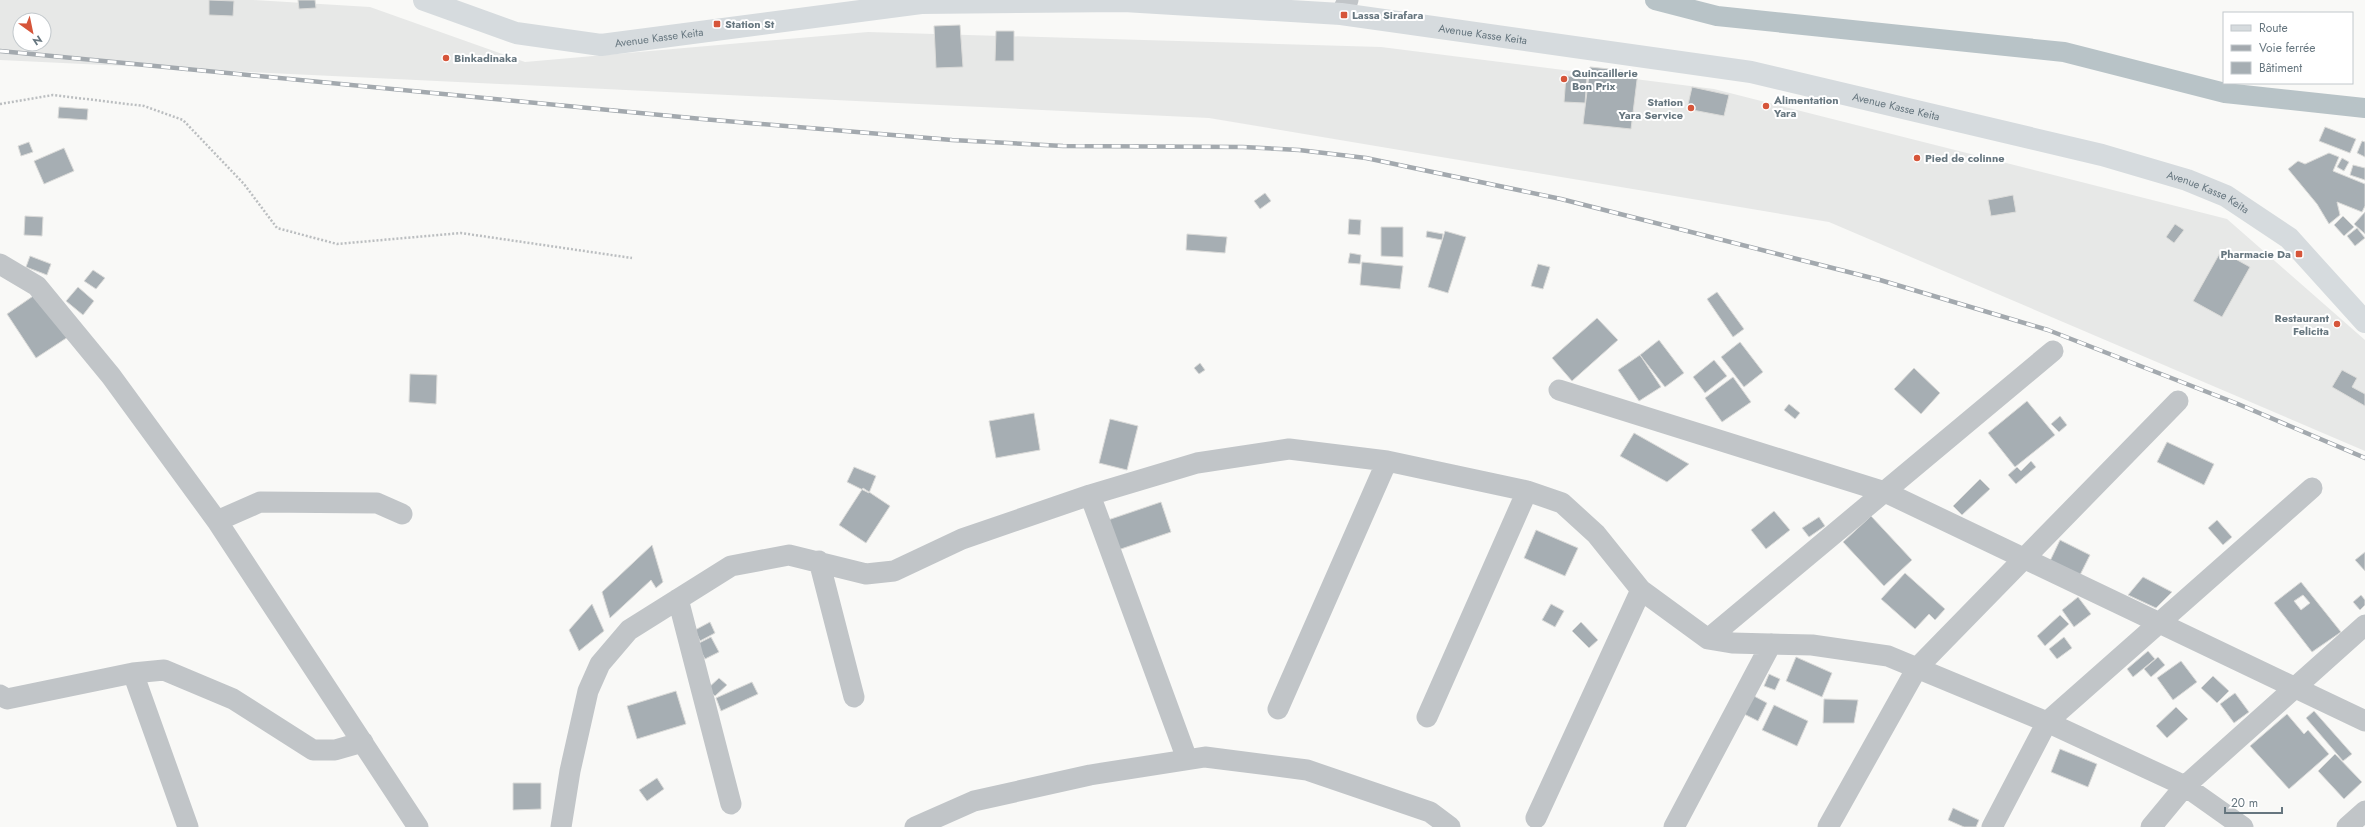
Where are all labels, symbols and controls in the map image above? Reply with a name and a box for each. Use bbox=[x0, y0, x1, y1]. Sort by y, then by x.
place label: Lassa Sirafara bbox=[1352, 7, 1424, 23]
marker: Lassa Sirafara bbox=[1339, 10, 1349, 20]
north arrow bbox=[12, 12, 52, 52]
legend bbox=[2223, 12, 2353, 84]
place label: Station St bbox=[725, 16, 775, 32]
marker: Station St bbox=[712, 19, 722, 29]
text: Route bbox=[2259, 19, 2288, 37]
street label: Avenue Kasse Keita bbox=[1437, 20, 1528, 48]
street label: Avenue Kasse Keita bbox=[614, 24, 704, 51]
text: N bbox=[29, 31, 45, 49]
text: Voie ferrée bbox=[2259, 39, 2315, 57]
place label: Binkadinaka bbox=[454, 50, 517, 66]
marker: Binkadinaka bbox=[441, 53, 451, 63]
text: Bâtiment bbox=[2259, 59, 2302, 77]
place label: Quincaillerie Bon Prix bbox=[1572, 65, 1638, 94]
marker: Quincaillerie Bon Prix bbox=[1559, 74, 1569, 84]
street label: Avenue Kasse Keita bbox=[1851, 88, 1942, 124]
place label: Alimentation Yara bbox=[1773, 92, 1839, 121]
place label: Station Yara Service bbox=[1618, 94, 1683, 123]
marker: Alimentation Yara bbox=[1761, 101, 1771, 111]
marker: Station Yara Service bbox=[1686, 103, 1696, 113]
place label: Pied de colinne bbox=[1925, 150, 2005, 166]
marker: Pied de colinne bbox=[1912, 153, 1922, 163]
street label: Avenue Kasse Keita bbox=[2165, 166, 2252, 217]
place label: Pharmacie Da bbox=[2220, 246, 2291, 262]
marker: Pharmacie Da bbox=[2294, 249, 2304, 259]
place label: Restaurant Felicita bbox=[2275, 310, 2329, 339]
marker: Restaurant Felicita bbox=[2332, 319, 2342, 329]
scale bar bbox=[2225, 789, 2282, 815]
text: 20 m bbox=[2231, 794, 2258, 812]

